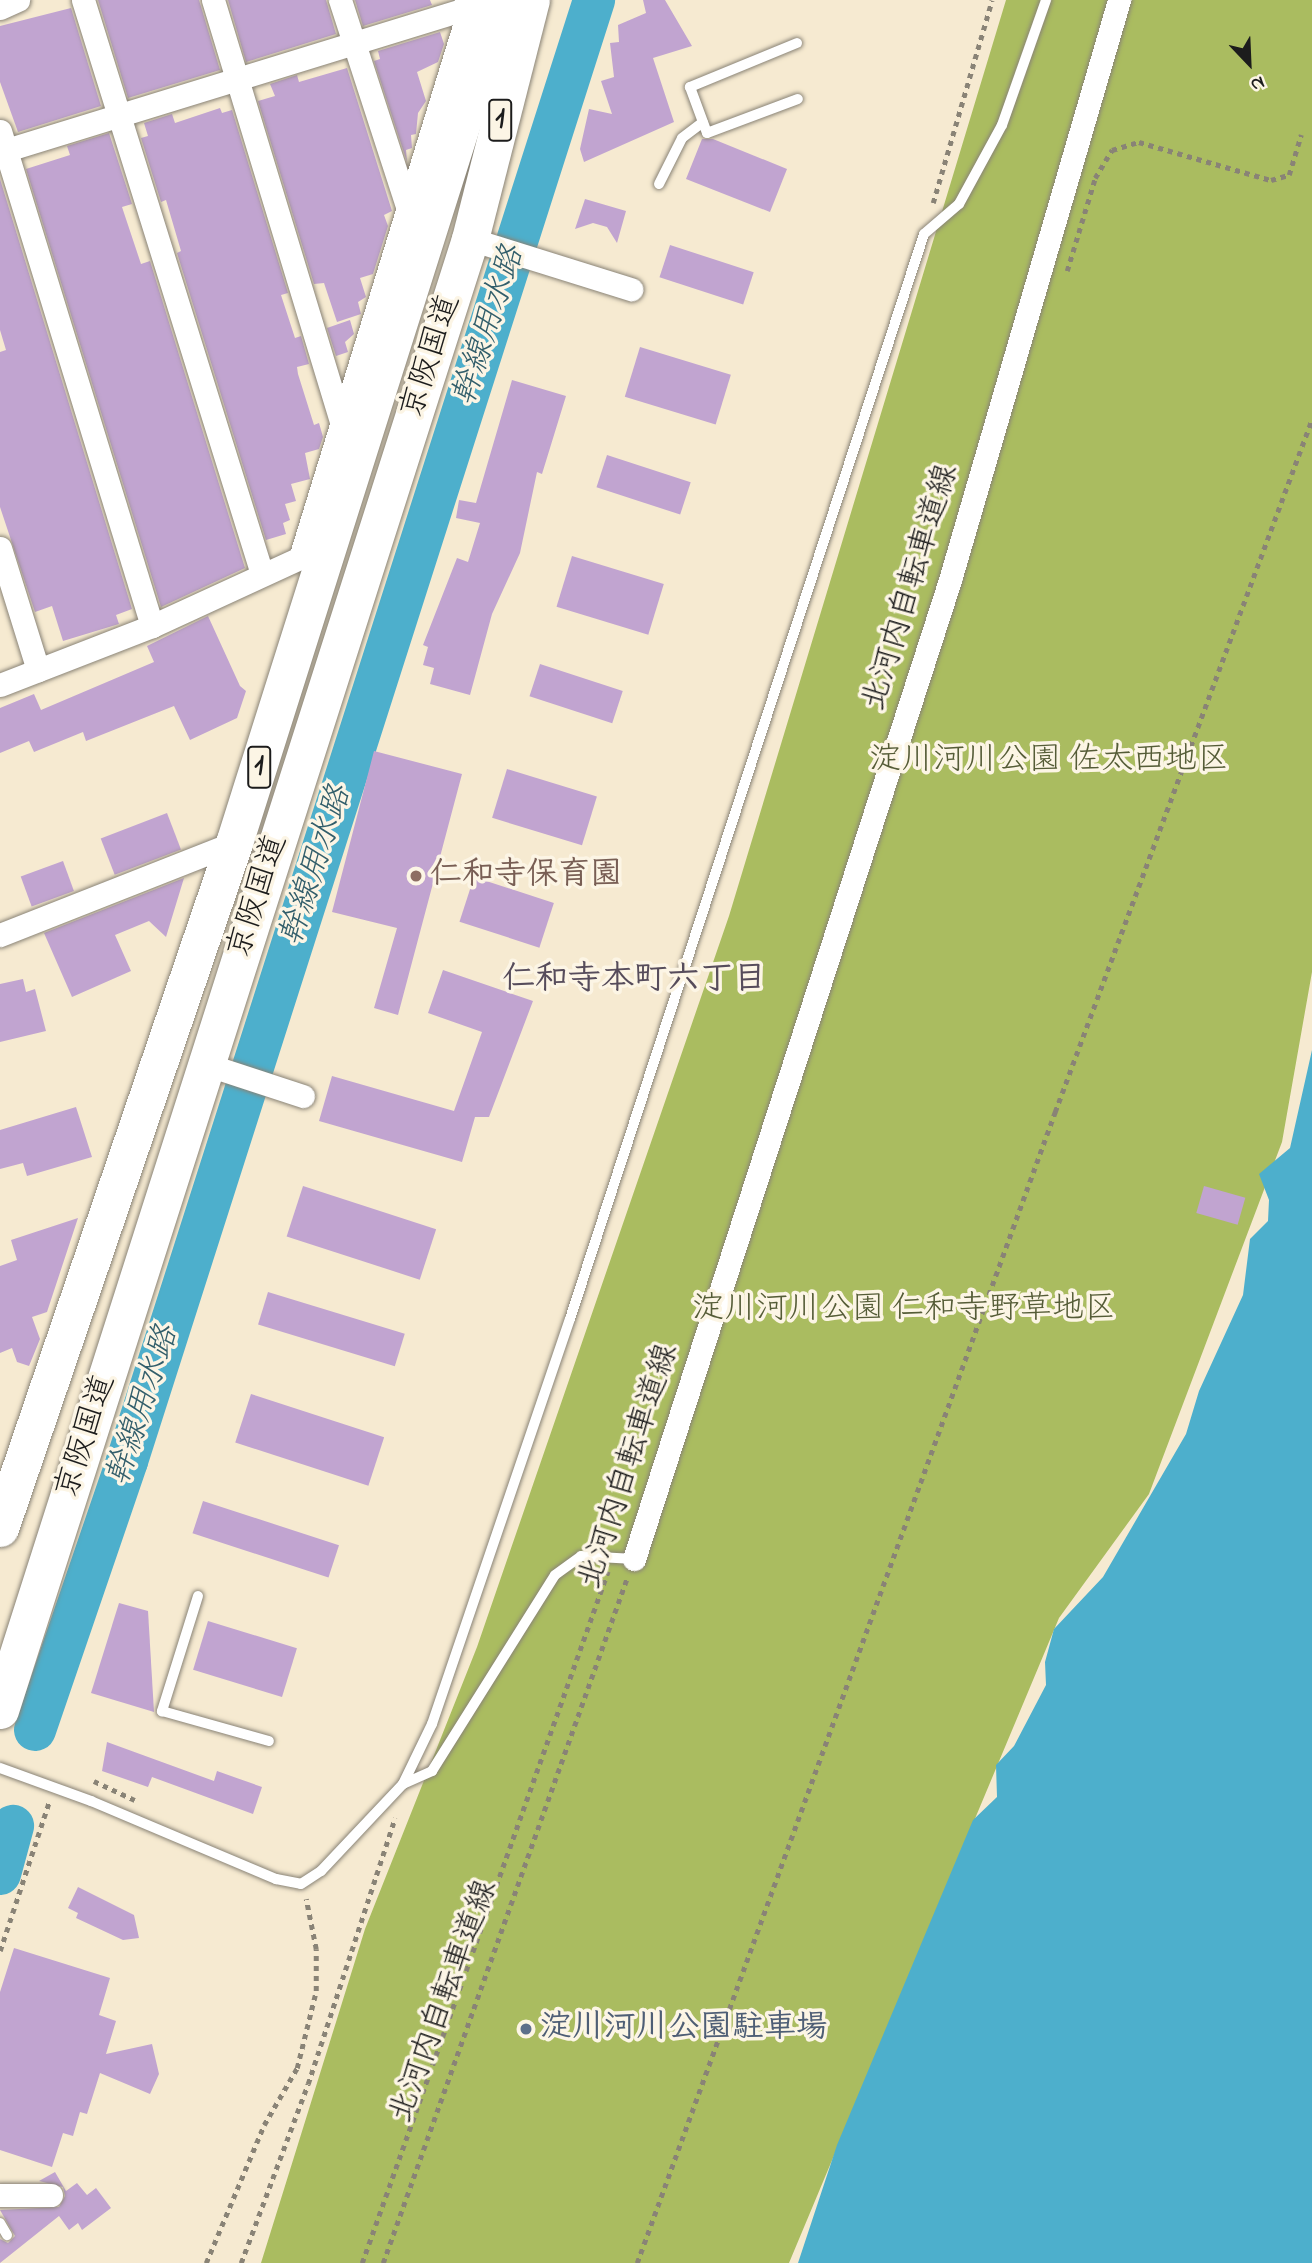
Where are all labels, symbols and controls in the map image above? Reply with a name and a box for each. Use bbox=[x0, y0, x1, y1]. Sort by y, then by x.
north arrow bbox=[1214, 28, 1284, 98]
text: N bbox=[1246, 68, 1269, 98]
road number: 1 bbox=[488, 94, 512, 146]
water label: 幹線用水路 bbox=[446, 241, 534, 411]
street label: 京阪国道 bbox=[394, 290, 470, 424]
street label: 北河内自転車道線 bbox=[856, 460, 968, 716]
road number: 1 bbox=[247, 740, 271, 794]
park label: 淀川河川公園 佐太西地区 bbox=[869, 742, 1229, 780]
water label: 幹線用水路 bbox=[273, 781, 361, 951]
street label: 京阪国道 bbox=[221, 830, 297, 964]
place label: 仁和寺保育園 bbox=[430, 857, 622, 895]
marker: 仁和寺保育園 bbox=[408, 868, 424, 884]
district label: 仁和寺本町六丁目 bbox=[502, 961, 766, 1001]
park label: 淀川河川公園 仁和寺野草地区 bbox=[692, 1291, 1116, 1329]
water label: 幹線用水路 bbox=[100, 1321, 188, 1491]
street label: 北河内自転車道線 bbox=[572, 1339, 688, 1595]
street label: 京阪国道 bbox=[49, 1370, 125, 1504]
street label: 北河内自転車道線 bbox=[383, 1875, 507, 2129]
place label: 淀川河川公園駐車場 bbox=[540, 2010, 828, 2048]
marker: 淀川河川公園駐車場 bbox=[518, 2021, 534, 2037]

